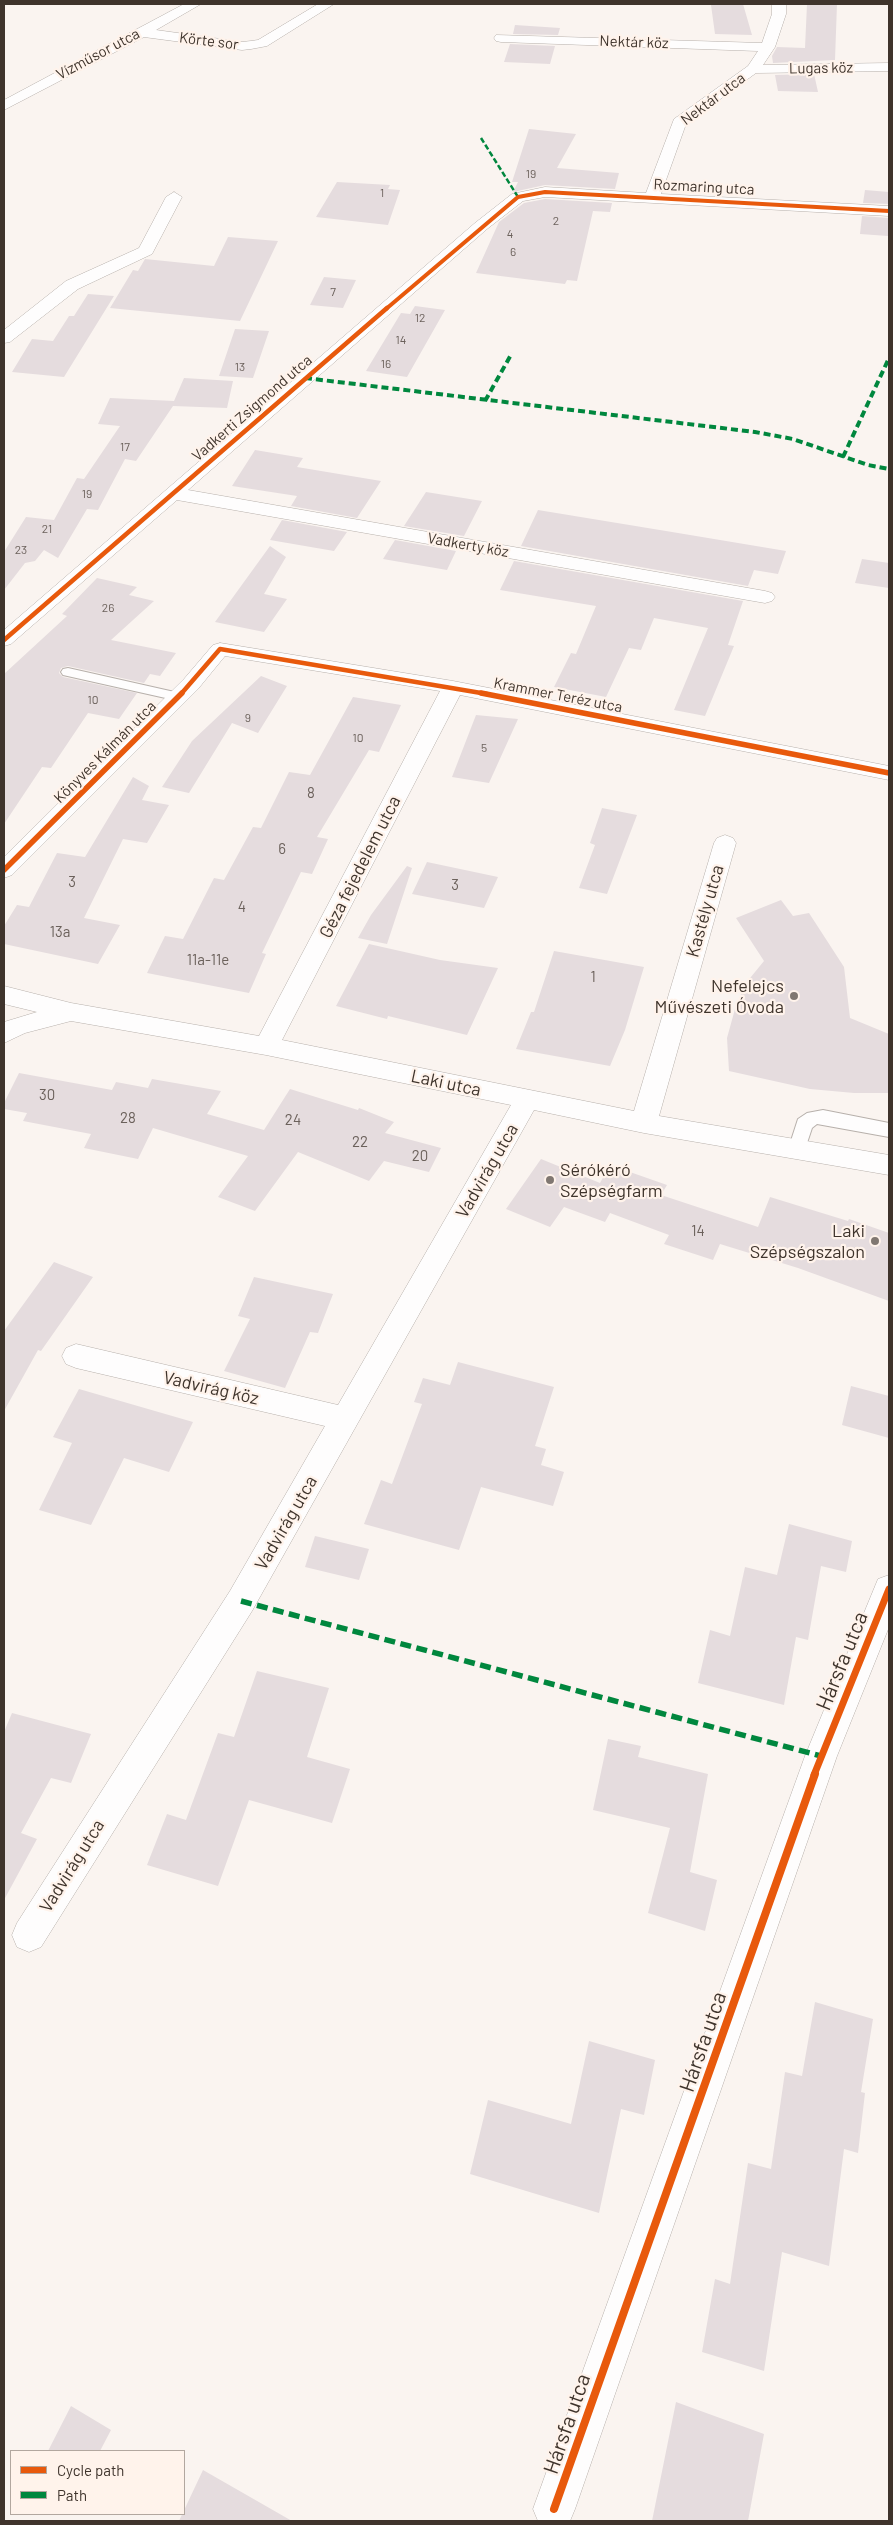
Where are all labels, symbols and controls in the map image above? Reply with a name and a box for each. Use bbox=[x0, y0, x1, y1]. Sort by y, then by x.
street label: Vízműsor utca bbox=[53, 25, 143, 83]
street label: Körte sor bbox=[178, 28, 240, 54]
street label: Nektár köz bbox=[599, 32, 669, 52]
street label: Lugas köz bbox=[789, 58, 853, 78]
street label: Nektár utca bbox=[677, 69, 749, 129]
house number: 19 bbox=[526, 167, 536, 181]
street label: Rozmaring utca bbox=[653, 175, 755, 199]
house number: 1 bbox=[380, 186, 384, 200]
house number: 2 bbox=[553, 214, 559, 228]
house number: 4 bbox=[507, 227, 513, 241]
house number: 6 bbox=[510, 245, 516, 259]
house number: 7 bbox=[330, 285, 336, 299]
house number: 12 bbox=[415, 311, 425, 325]
house number: 14 bbox=[396, 333, 406, 347]
street label: Vadkerti Zsigmond utca bbox=[188, 351, 316, 465]
house number: 16 bbox=[381, 357, 391, 371]
house number: 13 bbox=[235, 360, 245, 374]
house number: 17 bbox=[120, 440, 130, 454]
house number: 19 bbox=[82, 487, 92, 501]
house number: 21 bbox=[42, 522, 52, 536]
street label: Vadkerty köz bbox=[426, 529, 510, 561]
house number: 23 bbox=[15, 543, 27, 557]
house number: 26 bbox=[102, 601, 114, 615]
street label: Krammer Teréz utca bbox=[492, 674, 624, 716]
house number: 10 bbox=[88, 693, 98, 707]
street label: Könyves Kálmán utca bbox=[50, 697, 160, 807]
house number: 9 bbox=[245, 711, 251, 725]
house number: 10 bbox=[353, 731, 363, 745]
house number: 5 bbox=[481, 741, 487, 755]
house number: 8 bbox=[307, 784, 315, 802]
street label: Géza fejedelem utca bbox=[315, 792, 405, 942]
house number: 6 bbox=[278, 840, 286, 858]
street label: Kastély utca bbox=[681, 862, 729, 960]
house number: 3 bbox=[68, 873, 76, 891]
house number: 3 bbox=[451, 876, 459, 894]
house number: 4 bbox=[238, 898, 246, 916]
house number: 13a bbox=[50, 923, 70, 941]
house number: 11a-11e bbox=[187, 951, 229, 969]
house number: 1 bbox=[590, 968, 596, 986]
place label: Nefelejcs Művészeti Óvoda bbox=[655, 975, 784, 1018]
marker: Nefelejcs Művészeti Óvoda bbox=[788, 990, 800, 1002]
street label: Laki utca bbox=[409, 1065, 483, 1101]
house number: 30 bbox=[39, 1086, 55, 1104]
house number: 28 bbox=[120, 1109, 136, 1127]
house number: 24 bbox=[285, 1111, 301, 1129]
street label: Vadvirág utca bbox=[451, 1120, 523, 1222]
house number: 22 bbox=[352, 1133, 368, 1151]
house number: 20 bbox=[412, 1147, 428, 1165]
place label: Sérókéró Szépségfarm bbox=[560, 1159, 663, 1202]
marker: Sérókéró Szépségfarm bbox=[544, 1174, 556, 1186]
place label: Laki Szépségszalon bbox=[750, 1220, 865, 1262]
house number: 14 bbox=[691, 1222, 705, 1240]
marker: Laki Szépségszalon bbox=[869, 1235, 881, 1247]
street label: Vadvirág köz bbox=[161, 1367, 261, 1409]
street label: Vadvirág utca bbox=[250, 1472, 322, 1574]
street label: Hársfa utca bbox=[811, 1608, 873, 1714]
street label: Vadvirág utca bbox=[35, 1816, 109, 1916]
street label: Hársfa utca bbox=[674, 1989, 732, 2095]
street label: Hársfa utca bbox=[538, 2371, 596, 2477]
legend bbox=[10, 2450, 185, 2515]
text: Cycle path bbox=[57, 2461, 124, 2479]
text: Path bbox=[57, 2486, 87, 2504]

